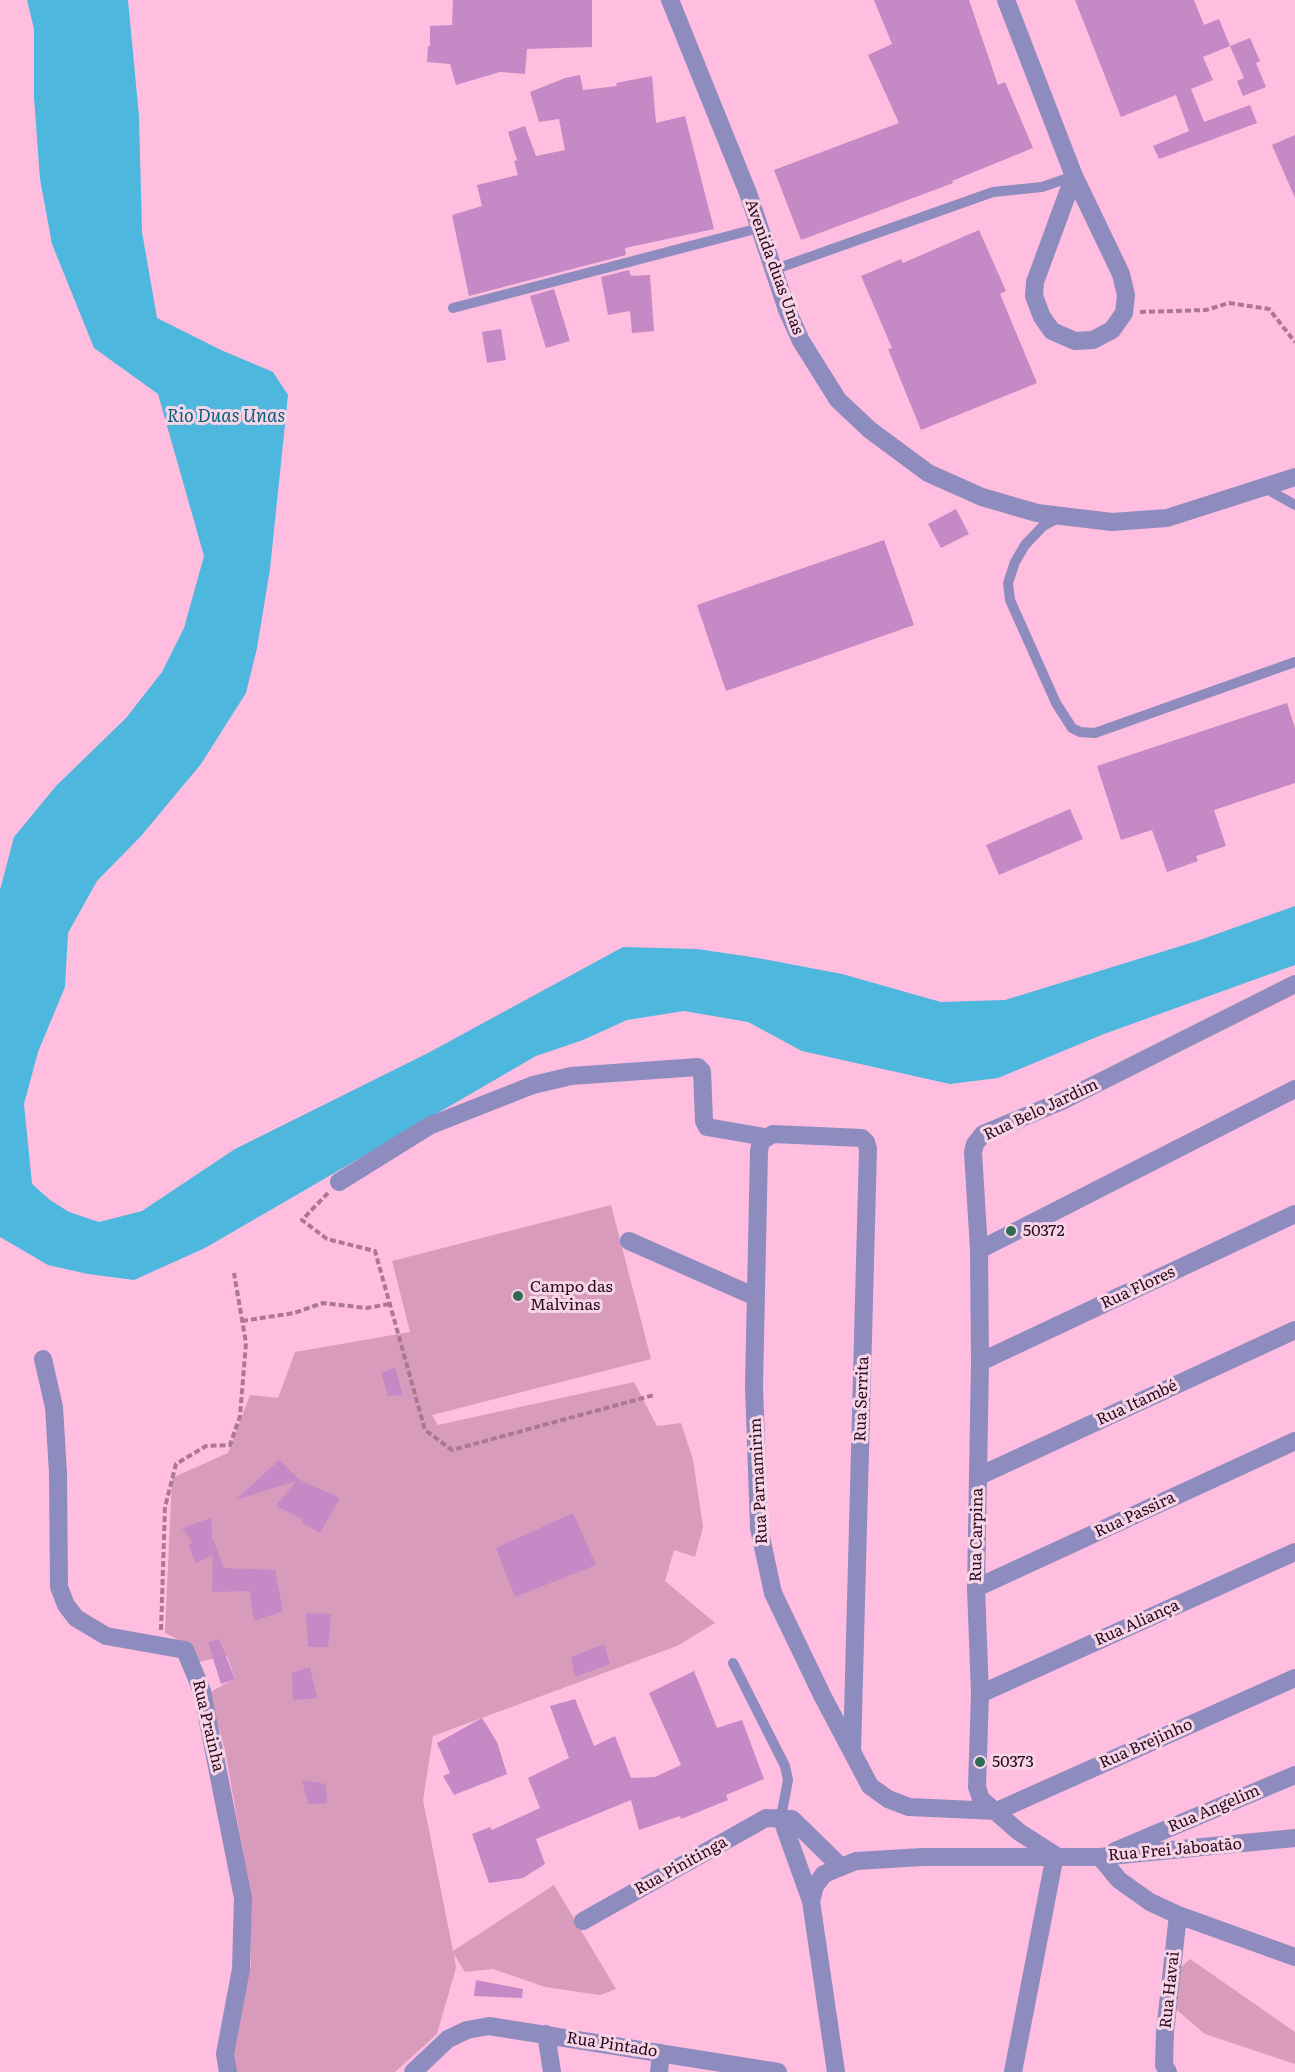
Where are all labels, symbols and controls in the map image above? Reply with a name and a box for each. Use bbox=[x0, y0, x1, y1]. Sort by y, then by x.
street label: Avenida duas Unas bbox=[741, 197, 807, 337]
water label: Rio Duas Unas bbox=[167, 406, 285, 428]
street label: Rua Belo Jardim bbox=[981, 1075, 1101, 1145]
place label: 50372 bbox=[1023, 1221, 1065, 1241]
marker: 50372 bbox=[1004, 1224, 1018, 1238]
street label: Rua Flores bbox=[1098, 1263, 1178, 1313]
place label: Campo das Malvinas bbox=[530, 1277, 613, 1315]
marker: Campo das Malvinas bbox=[511, 1289, 525, 1303]
street label: Rua Serrita bbox=[851, 1356, 873, 1442]
street label: Rua Itambé bbox=[1094, 1376, 1180, 1430]
street label: Rua Parnamirim bbox=[746, 1417, 772, 1545]
street label: Rua Carpina bbox=[967, 1488, 987, 1582]
street label: Rua Passira bbox=[1092, 1488, 1178, 1542]
street label: Rua Aliança bbox=[1092, 1596, 1182, 1650]
street label: Rua Prainha bbox=[188, 1678, 228, 1774]
street label: Rua Brejinho bbox=[1096, 1715, 1196, 1773]
place label: 50373 bbox=[992, 1752, 1034, 1772]
marker: 50373 bbox=[973, 1755, 987, 1769]
street label: Rua Angelim bbox=[1165, 1781, 1263, 1837]
street label: Rua Pinitinga bbox=[631, 1833, 731, 1899]
street label: Rua Frei Jaboatão bbox=[1107, 1835, 1243, 1865]
street label: Rua Havai bbox=[1156, 1950, 1184, 2030]
street label: Rua Pintado bbox=[565, 2028, 659, 2062]

